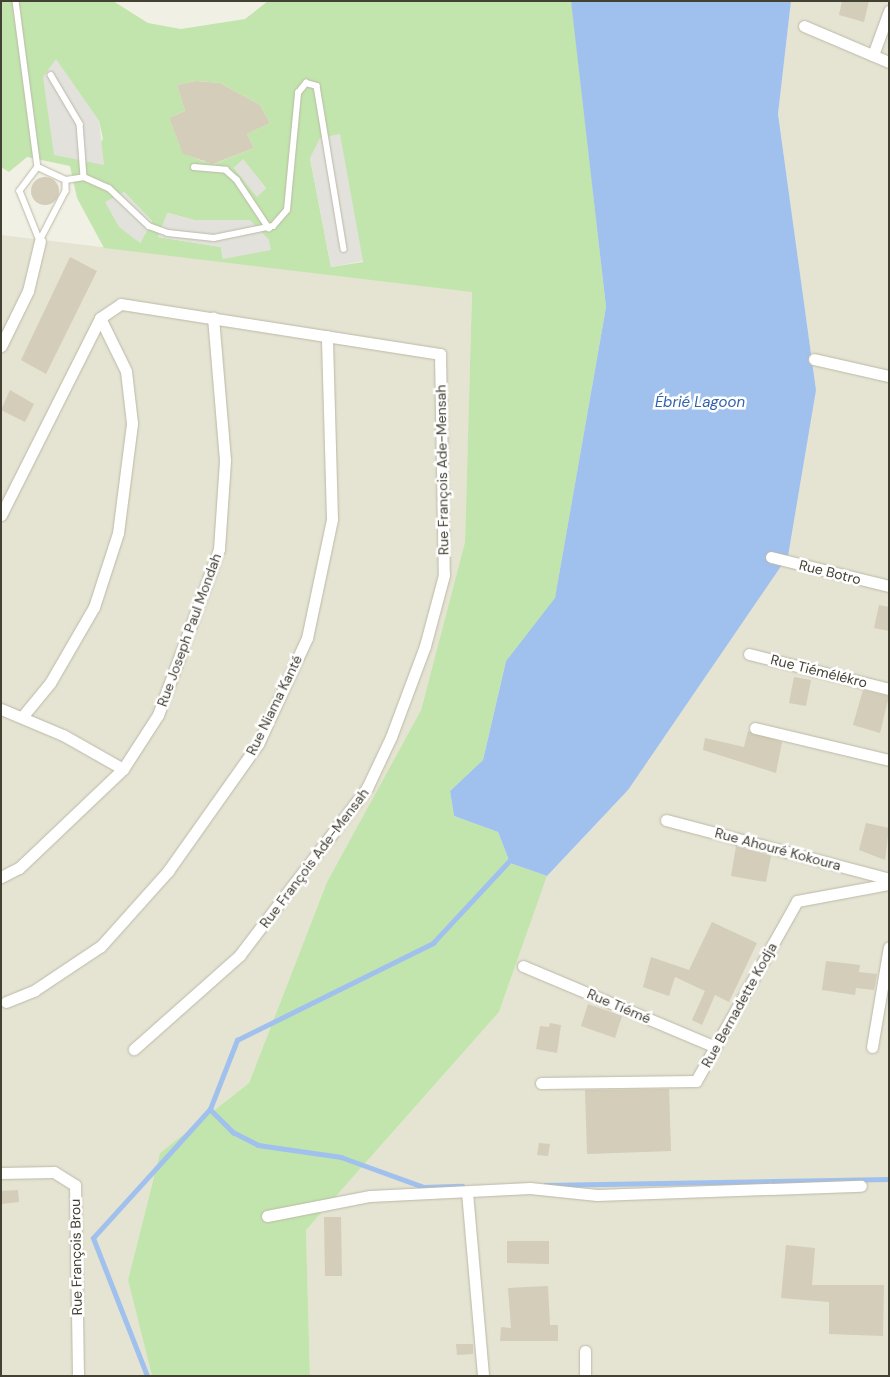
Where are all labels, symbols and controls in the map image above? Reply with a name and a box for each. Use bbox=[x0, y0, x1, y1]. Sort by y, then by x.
street label: Rue François Ade-Mensah bbox=[432, 385, 452, 555]
water label: Ébrié Lagoon bbox=[655, 394, 745, 412]
street label: Rue Joseph Paul Mondah bbox=[153, 551, 225, 709]
street label: Rue Botro bbox=[797, 556, 863, 588]
street label: Rue Tiémélékro bbox=[769, 651, 869, 691]
street label: Rue Niama Kanté bbox=[243, 652, 305, 758]
street label: Rue François Ade-Mensah bbox=[256, 785, 372, 931]
street label: Rue Ahouré Kokoura bbox=[713, 824, 843, 874]
street label: Rue Bernadette Kodja bbox=[698, 940, 780, 1070]
street label: Rue Tiémé bbox=[585, 985, 653, 1027]
street label: Rue François Brou bbox=[67, 1199, 85, 1315]

